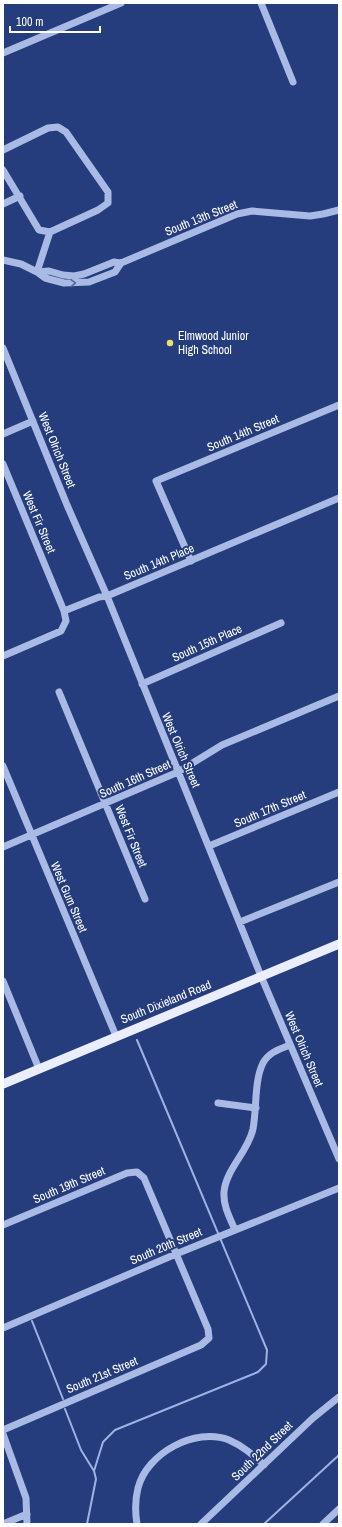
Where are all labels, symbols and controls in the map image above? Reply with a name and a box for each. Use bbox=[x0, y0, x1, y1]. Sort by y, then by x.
scale bar bbox=[10, 8, 100, 34]
text: 100 m bbox=[16, 14, 43, 30]
street label: South 13th Street bbox=[162, 196, 240, 240]
one-way arrow bbox=[70, 278, 76, 287]
place label: Elmwood Junior High School bbox=[178, 328, 249, 358]
marker: Elmwood Junior High School bbox=[165, 338, 175, 348]
street label: West Olrich Street bbox=[35, 410, 80, 490]
street label: South 14th Street bbox=[205, 411, 282, 455]
street label: West Fir Street bbox=[19, 488, 59, 556]
street label: South 14th Place bbox=[121, 540, 197, 584]
street label: South 15th Place bbox=[170, 620, 244, 666]
street label: West Olrich Street bbox=[158, 710, 204, 790]
street label: South 16th Street bbox=[97, 756, 173, 802]
street label: South 17th Street bbox=[232, 787, 309, 831]
street label: West Fir Street bbox=[111, 802, 151, 870]
street label: West Gum Street bbox=[47, 859, 91, 935]
street label: South Dixieland Road bbox=[118, 977, 214, 1027]
street label: West Olrich Street bbox=[281, 1009, 327, 1089]
street label: South 19th Street bbox=[31, 1163, 108, 1207]
street label: South 20th Street bbox=[128, 1224, 205, 1268]
street label: South 21st Street bbox=[64, 1353, 140, 1397]
street label: South 22nd Street bbox=[228, 1418, 296, 1484]

